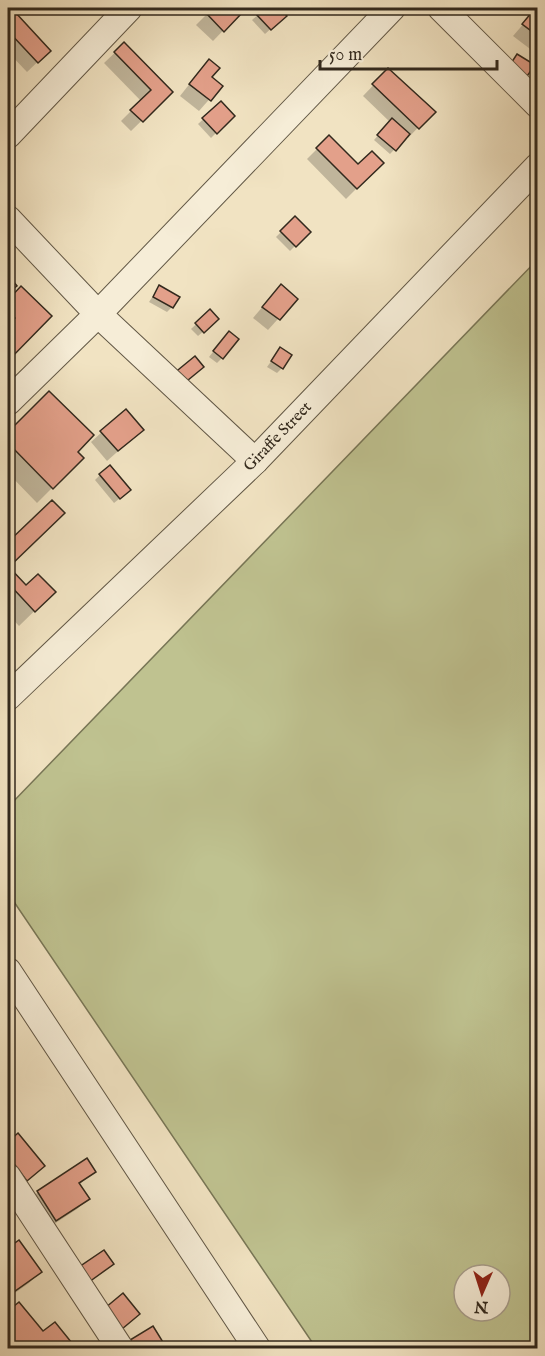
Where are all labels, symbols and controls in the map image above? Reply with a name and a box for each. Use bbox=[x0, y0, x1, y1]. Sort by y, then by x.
scale bar bbox=[320, 33, 497, 71]
text: 50 m bbox=[329, 44, 362, 67]
street label: Giraffe Street bbox=[240, 397, 317, 476]
north arrow bbox=[452, 1263, 512, 1323]
text: N bbox=[474, 1296, 490, 1316]

